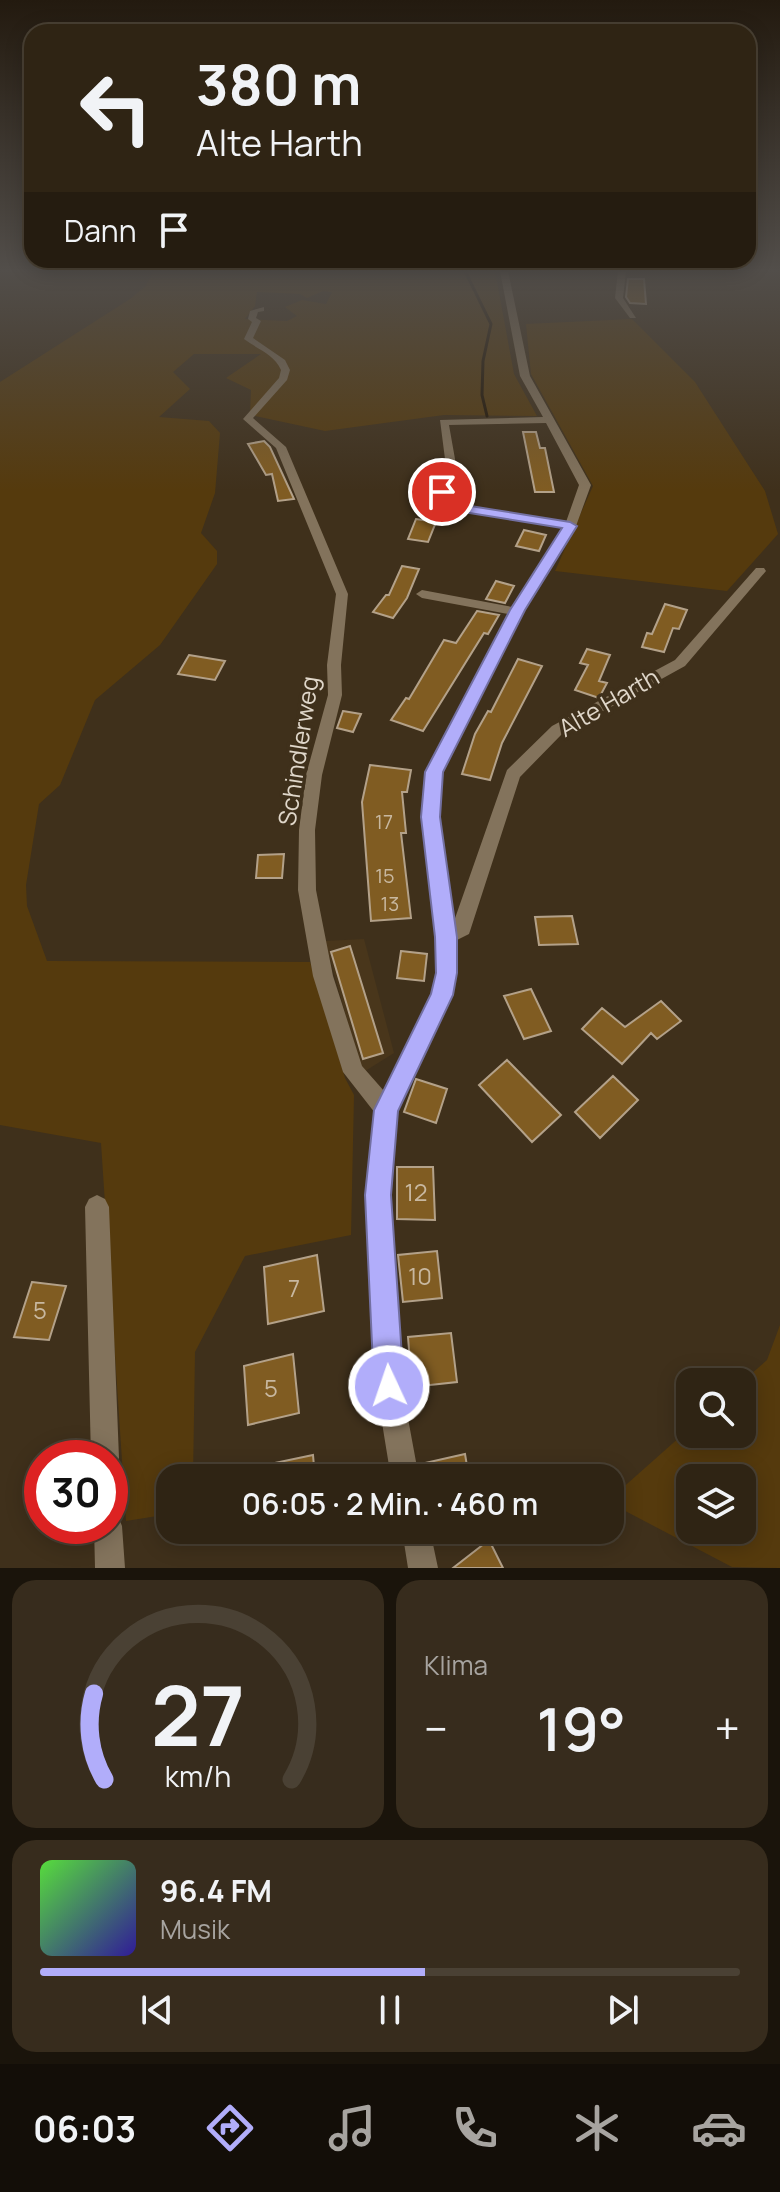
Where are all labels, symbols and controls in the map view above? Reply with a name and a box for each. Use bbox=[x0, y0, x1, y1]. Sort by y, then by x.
text: 380 m bbox=[196, 45, 361, 122]
icon: left bbox=[64, 56, 168, 160]
text: Alte Harth bbox=[196, 118, 363, 167]
icon: arrive bbox=[152, 208, 196, 252]
text: Dann bbox=[64, 210, 136, 251]
pin bbox=[408, 458, 476, 526]
icon: arrive bbox=[420, 470, 464, 514]
street label: Alte Harth bbox=[552, 660, 665, 744]
street label: Schindlerweg bbox=[269, 674, 326, 828]
house number: 17 bbox=[375, 808, 393, 835]
house number: 15 bbox=[375, 862, 395, 889]
house number: 13 bbox=[381, 890, 399, 917]
house number: 12 bbox=[404, 1175, 428, 1208]
house number: 10 bbox=[408, 1259, 432, 1292]
house number: 7 bbox=[288, 1271, 300, 1304]
house number: 5 bbox=[33, 1293, 47, 1326]
position arrow bbox=[347, 1344, 431, 1428]
map controls bbox=[676, 1368, 756, 1544]
button: search bbox=[676, 1368, 756, 1448]
house number: 5 bbox=[264, 1371, 278, 1404]
speed limit sign: 30 bbox=[24, 1440, 128, 1544]
button: layers bbox=[676, 1464, 756, 1544]
text: 06:05 · 2 Min. · 460 m bbox=[242, 1483, 538, 1524]
text: Klima bbox=[424, 1647, 488, 1683]
text: 27 bbox=[151, 1657, 245, 1771]
text: 19° bbox=[536, 1687, 626, 1769]
text: − bbox=[424, 1698, 448, 1758]
text: + bbox=[715, 1698, 740, 1758]
text: km/h bbox=[165, 1757, 231, 1796]
text: 96.4 FM bbox=[160, 1870, 272, 1911]
text: Musik bbox=[160, 1911, 230, 1947]
icon: previous bbox=[135, 1988, 179, 2032]
icon: pause bbox=[368, 1988, 412, 2032]
icon: next bbox=[601, 1988, 645, 2032]
icon: directions bbox=[202, 2100, 258, 2156]
icon: music bbox=[324, 2100, 380, 2156]
icon: phone bbox=[447, 2100, 503, 2156]
icon: climate bbox=[569, 2100, 625, 2156]
icon: car bbox=[691, 2100, 747, 2156]
text: 06:03 bbox=[33, 2104, 136, 2153]

